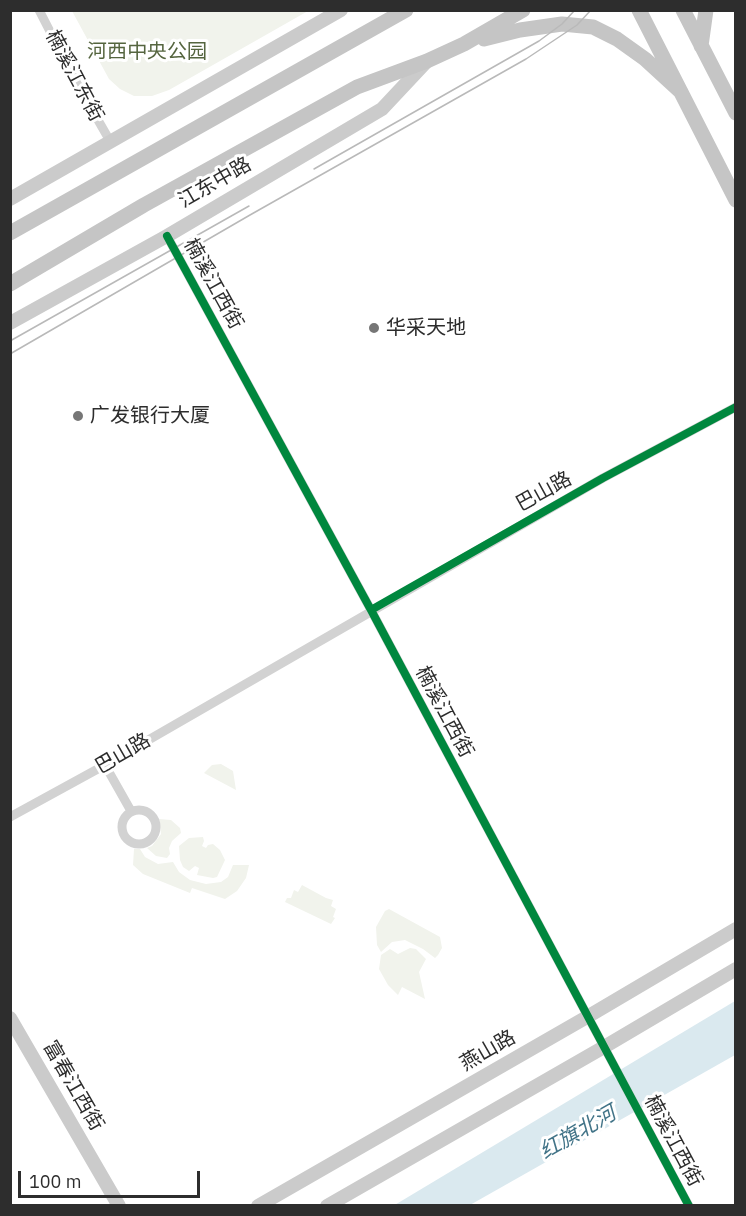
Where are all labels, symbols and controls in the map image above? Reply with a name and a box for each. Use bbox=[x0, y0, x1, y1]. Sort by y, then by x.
street label: 楠溪江东街 bbox=[40, 26, 108, 126]
park label: 河西中央公园 bbox=[87, 40, 207, 64]
street label: 江东中路 bbox=[174, 153, 256, 213]
street label: 楠溪江西街 bbox=[178, 234, 248, 334]
place label: 华采天地 bbox=[386, 316, 466, 340]
marker: 华采天地 bbox=[367, 321, 381, 335]
place label: 广发银行大厦 bbox=[90, 404, 210, 428]
marker: 广发银行大厦 bbox=[71, 409, 85, 423]
street label: 巴山路 bbox=[512, 467, 576, 517]
street label: 楠溪江西街 bbox=[410, 662, 478, 762]
street label: 巴山路 bbox=[91, 729, 155, 779]
street label: 燕山路 bbox=[456, 1026, 520, 1076]
street label: 富春江西街 bbox=[38, 1037, 108, 1135]
street label: 楠溪江西街 bbox=[639, 1091, 707, 1191]
water label: 红旗北河 bbox=[535, 1101, 621, 1165]
scale bar bbox=[21, 1159, 202, 1197]
text: 100 m bbox=[29, 1170, 81, 1193]

